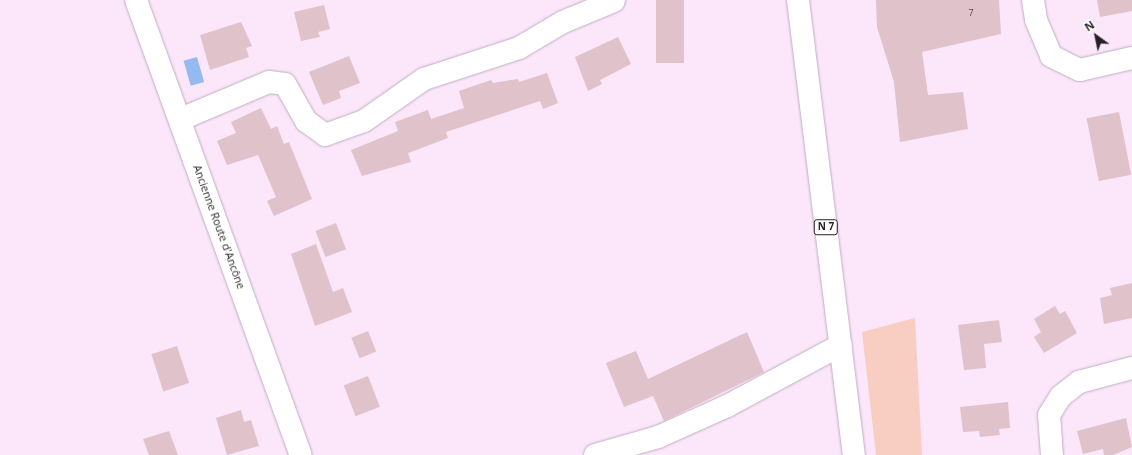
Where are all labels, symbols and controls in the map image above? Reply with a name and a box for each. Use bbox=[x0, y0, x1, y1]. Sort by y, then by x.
house number: 7 bbox=[968, 8, 974, 18]
north arrow bbox=[1076, 16, 1116, 56]
text: N bbox=[1081, 17, 1097, 34]
street label: Ancienne Route d'Ancône bbox=[190, 163, 248, 291]
road number: N 7 bbox=[813, 219, 839, 235]

